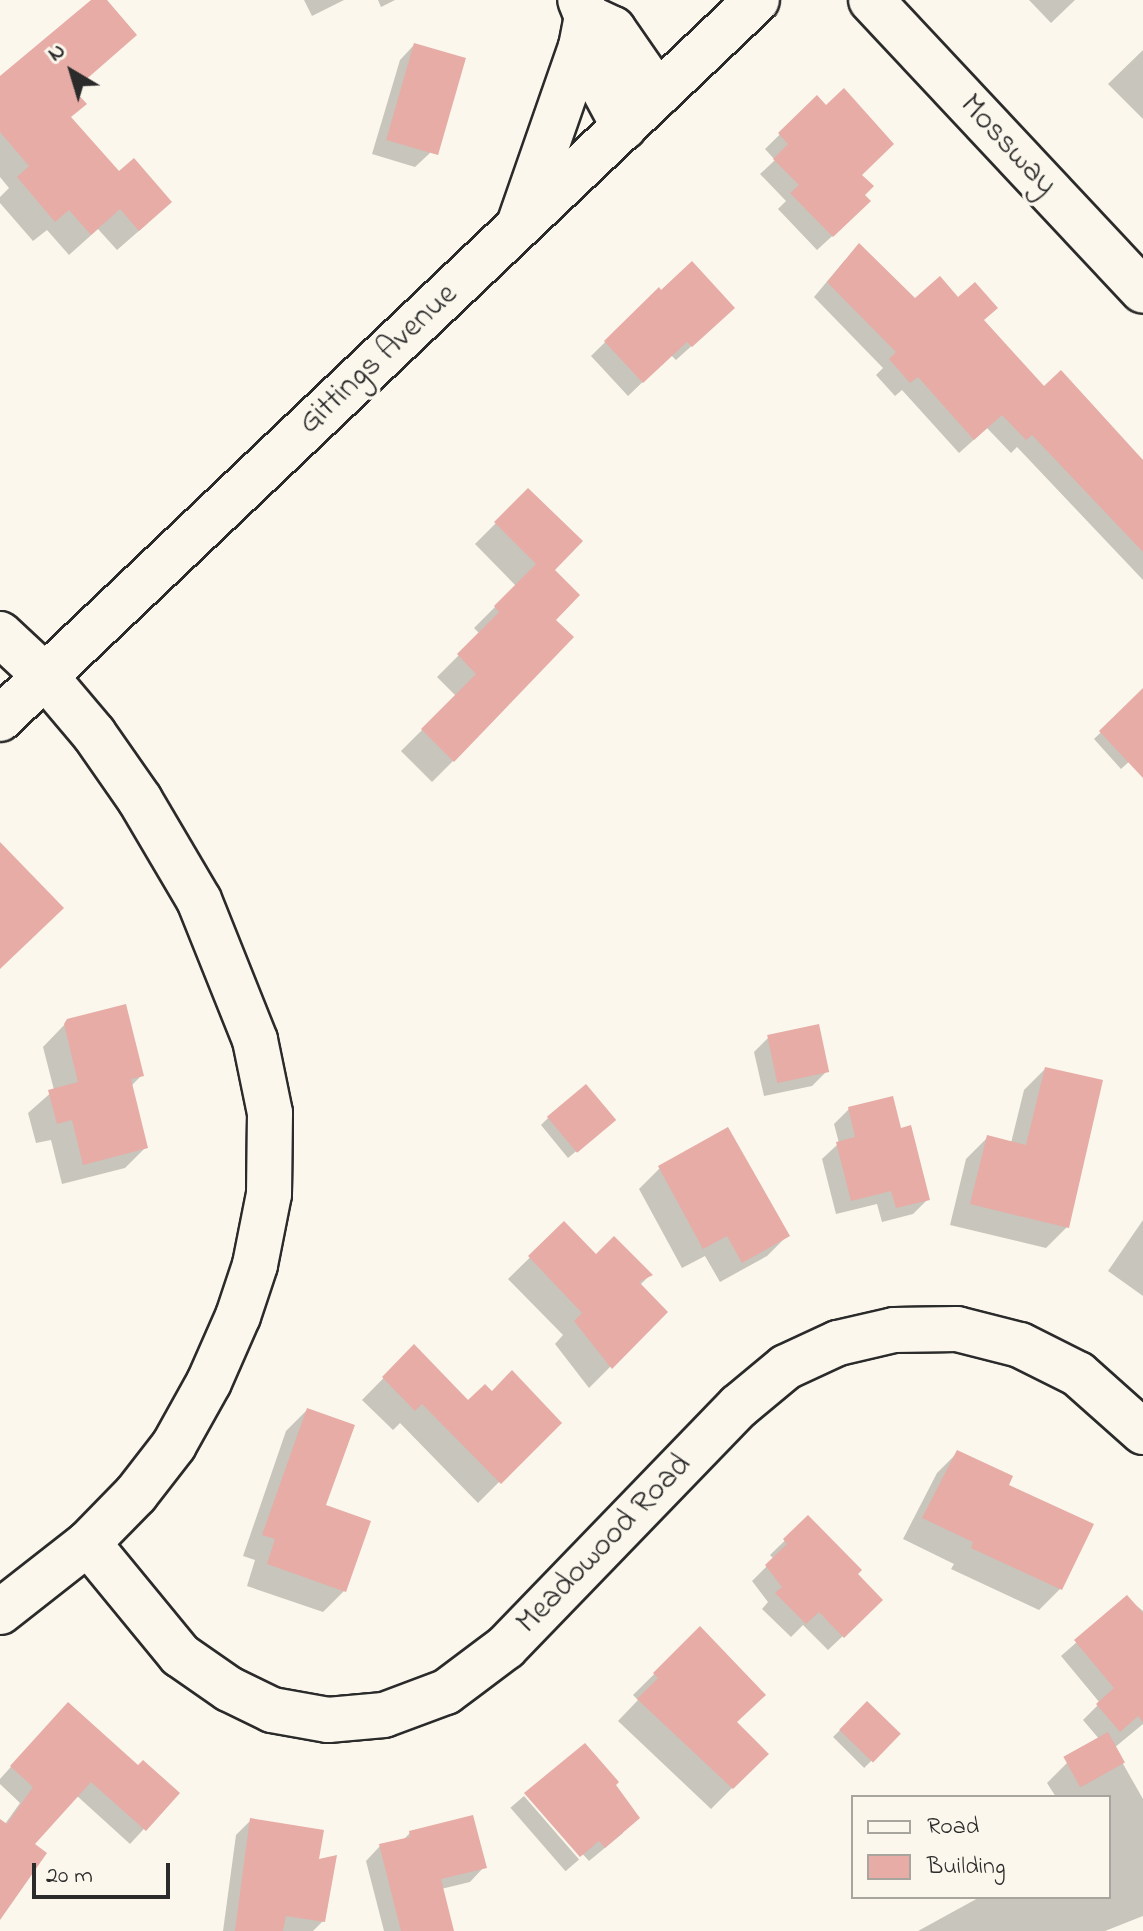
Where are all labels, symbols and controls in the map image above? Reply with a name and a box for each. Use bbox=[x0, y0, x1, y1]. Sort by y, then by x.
north arrow bbox=[32, 32, 112, 112]
text: N bbox=[42, 36, 73, 70]
street label: Mossway bbox=[950, 87, 1064, 205]
street label: Gittings Avenue bbox=[292, 277, 466, 443]
street label: Meadowood Road bbox=[509, 1447, 701, 1643]
legend bbox=[851, 1795, 1111, 1899]
text: Road bbox=[927, 1810, 979, 1845]
scale bar bbox=[36, 1847, 174, 1897]
text: Building bbox=[927, 1850, 1006, 1885]
text: 20 m bbox=[46, 1859, 93, 1894]

